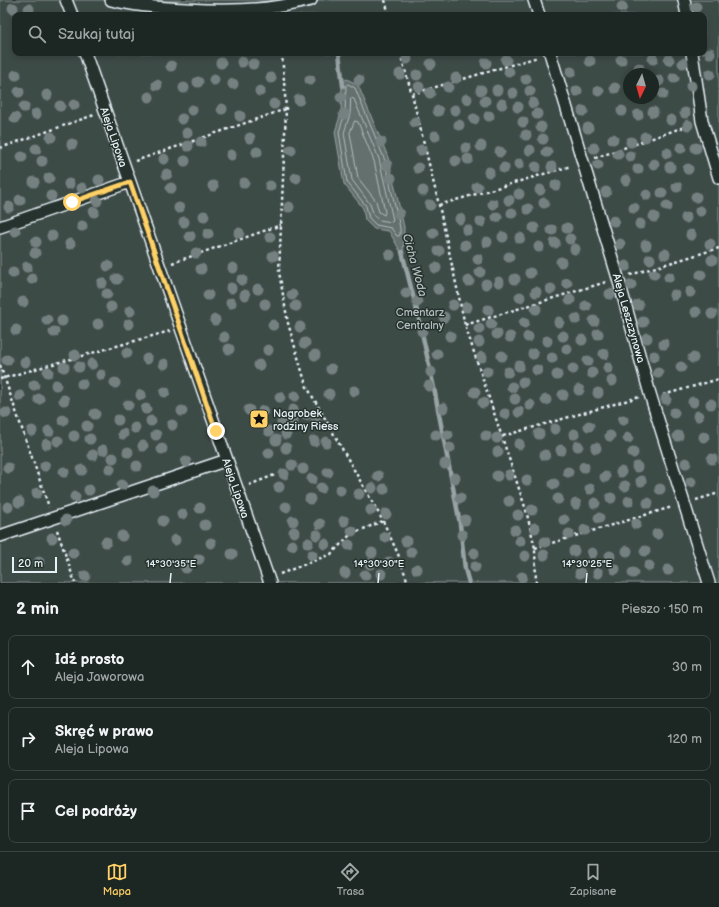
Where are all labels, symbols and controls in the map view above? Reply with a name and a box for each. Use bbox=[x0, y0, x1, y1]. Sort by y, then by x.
search box bbox=[12, 12, 707, 56]
icon: search bbox=[26, 23, 48, 45]
text: Szukaj tutaj bbox=[58, 25, 135, 44]
north arrow bbox=[623, 68, 659, 104]
street label: Aleja Lipowa bbox=[97, 106, 130, 169]
route start bbox=[63, 193, 81, 211]
water label: Cicha Woda bbox=[399, 232, 430, 298]
street label: Aleja Leszczynowa bbox=[610, 272, 648, 364]
park label: Cmentarz Centralny bbox=[396, 306, 445, 332]
place label: Nagrobek rodziny Riess bbox=[273, 407, 339, 433]
place icon: Nagrobek rodziny Riess bbox=[248, 408, 270, 430]
route end bbox=[207, 422, 225, 440]
street label: Aleja Lipowa bbox=[219, 457, 252, 520]
scale bar bbox=[12, 555, 57, 574]
text: 20 m bbox=[18, 557, 43, 570]
text: 14°30'35"E bbox=[146, 558, 197, 570]
text: 14°30'30"E bbox=[354, 558, 405, 570]
text: 14°30'25"E bbox=[562, 558, 613, 570]
text: 2 min bbox=[16, 599, 59, 619]
text: Pieszo · 150 m bbox=[621, 601, 703, 617]
text: Idź prosto bbox=[55, 650, 124, 669]
icon: ahead bbox=[17, 656, 39, 678]
text: 30 m bbox=[672, 659, 702, 675]
text: Aleja Jaworowa bbox=[55, 669, 144, 685]
text: Skręć w prawo bbox=[55, 722, 154, 741]
icon: right bbox=[17, 728, 39, 750]
text: 120 m bbox=[667, 731, 702, 747]
text: Aleja Lipowa bbox=[55, 741, 129, 757]
icon: arrive bbox=[17, 800, 39, 822]
text: Cel podróży bbox=[55, 802, 137, 821]
tab: Mapa bbox=[103, 861, 131, 898]
tab: Trasa bbox=[337, 861, 364, 898]
tab: Zapisane bbox=[570, 861, 616, 898]

